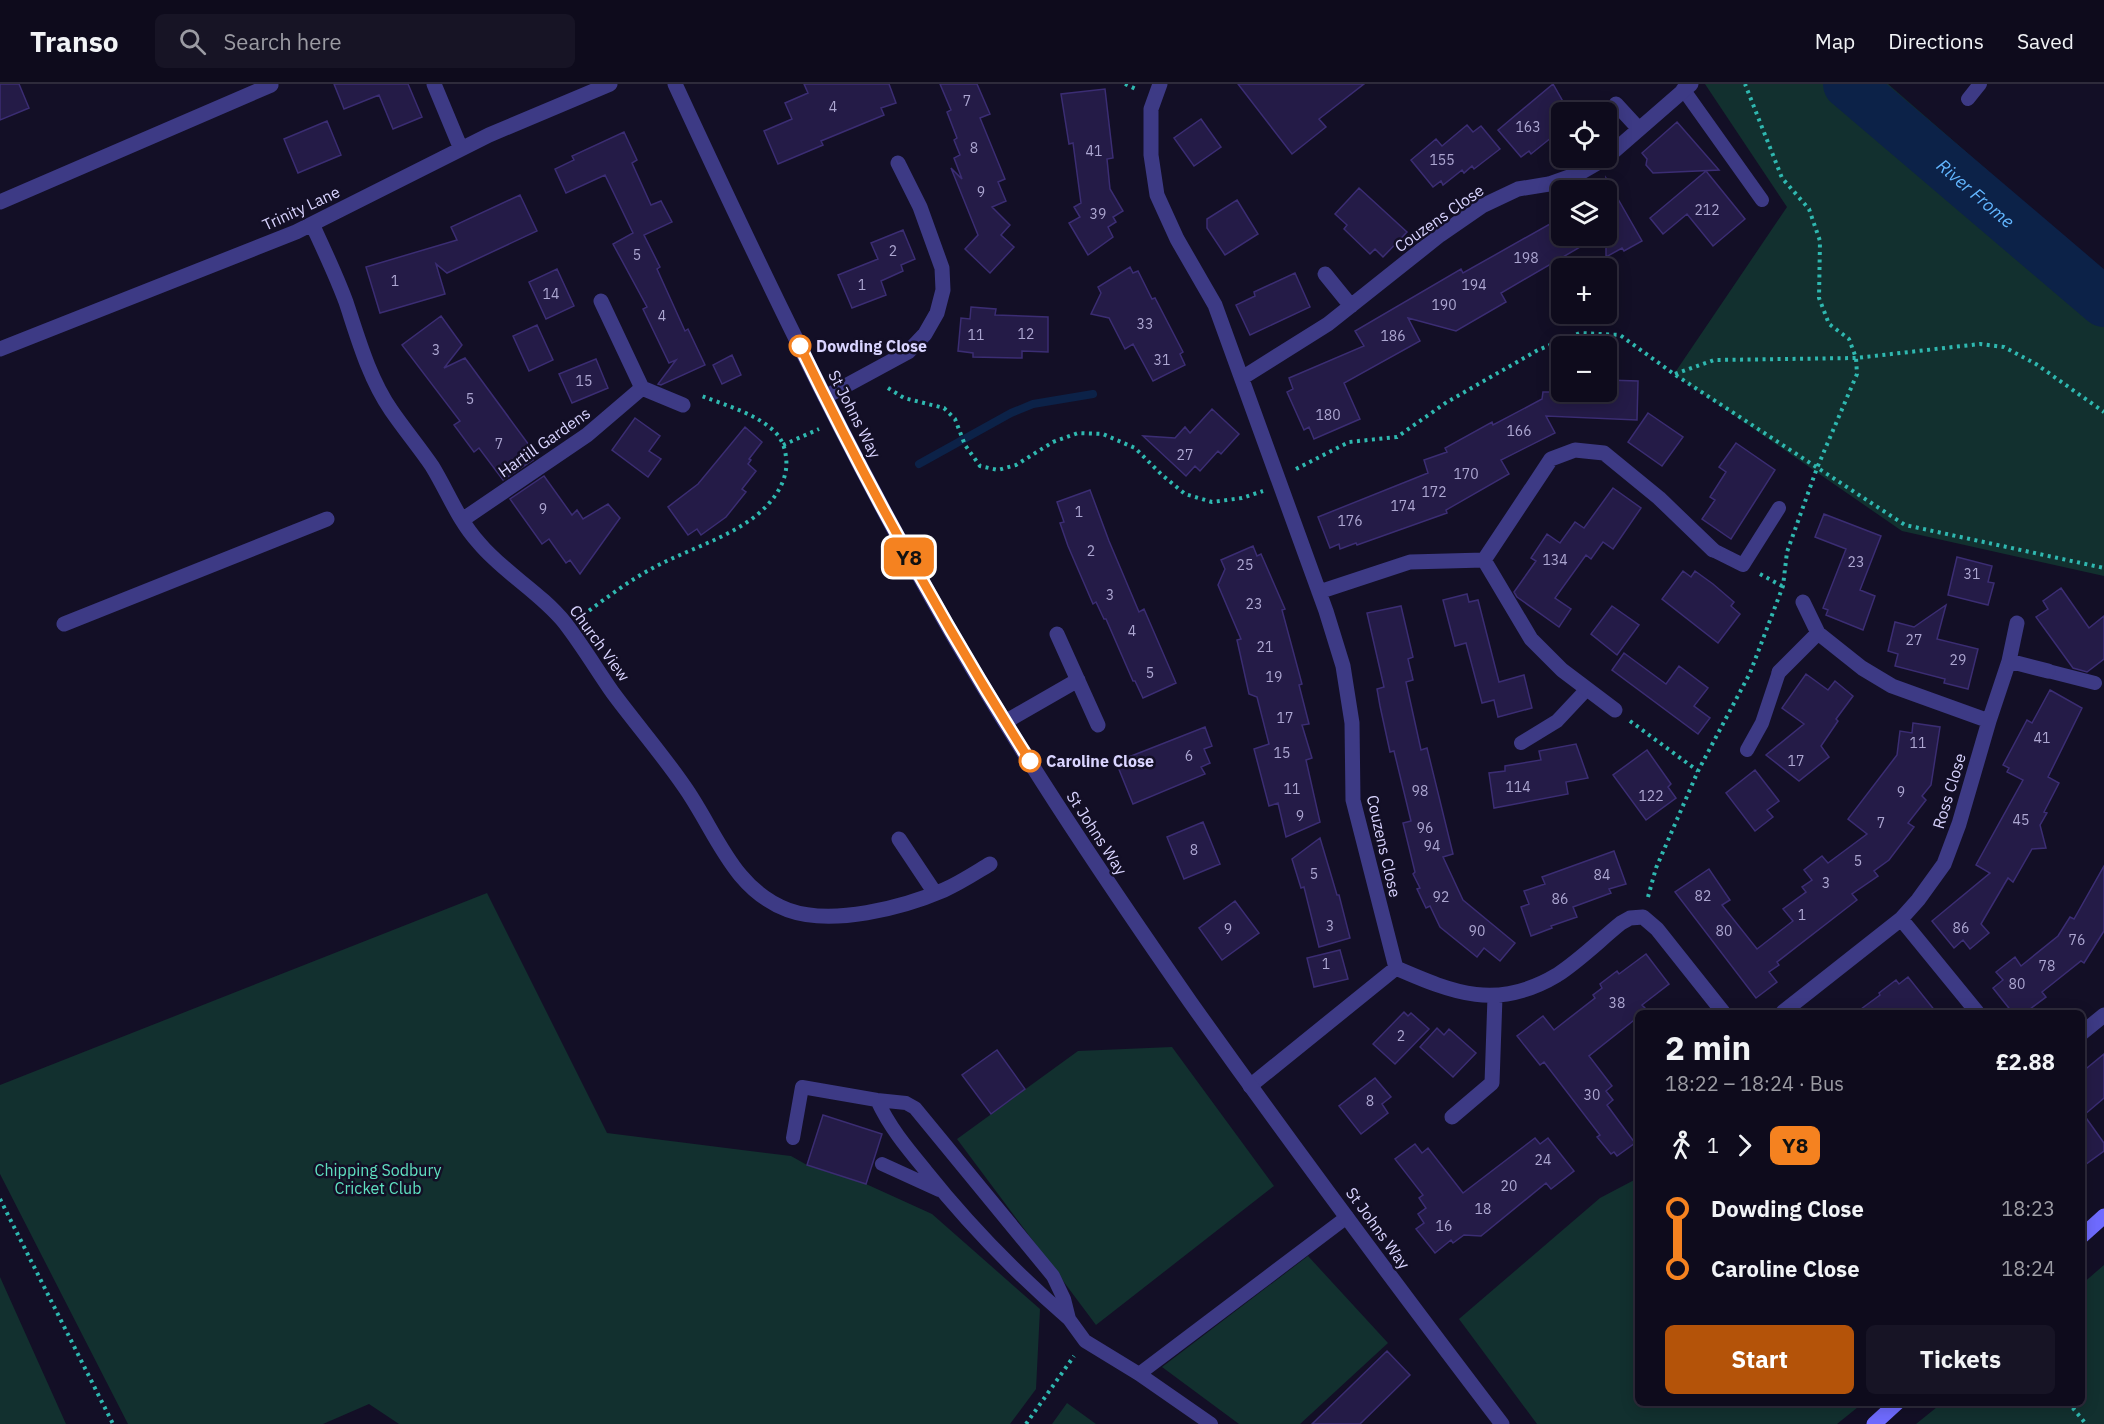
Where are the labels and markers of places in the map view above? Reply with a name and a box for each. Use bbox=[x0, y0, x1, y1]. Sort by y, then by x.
marker: Dowding Close bbox=[789, 335, 811, 357]
place label: Dowding Close bbox=[816, 336, 927, 356]
marker: Caroline Close bbox=[1019, 750, 1041, 772]
place label: Caroline Close bbox=[1046, 751, 1154, 771]

